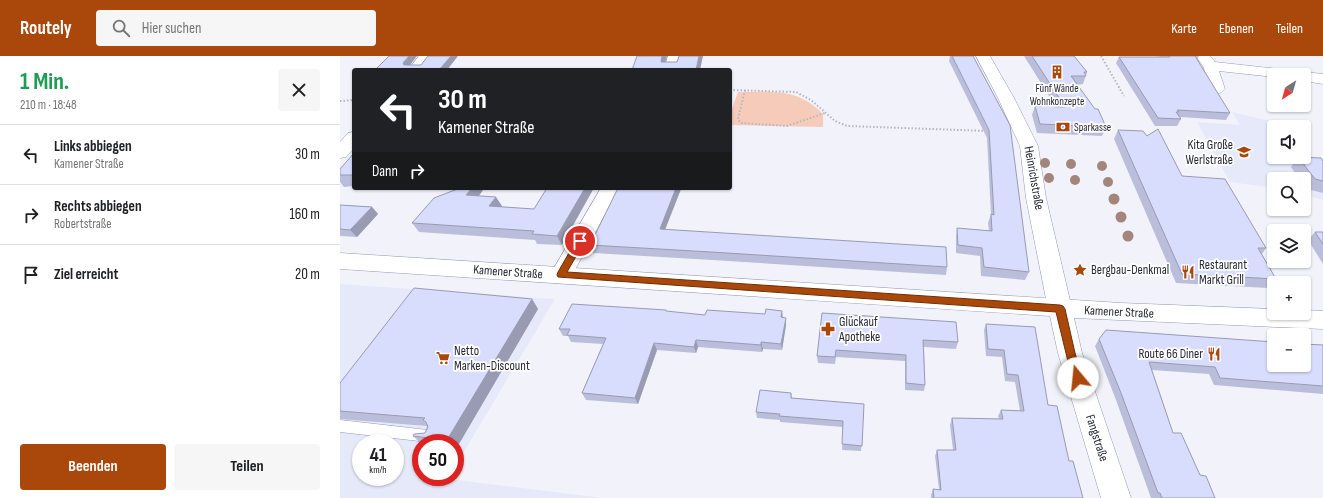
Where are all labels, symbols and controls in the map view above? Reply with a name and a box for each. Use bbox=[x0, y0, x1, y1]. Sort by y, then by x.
search box bbox=[96, 10, 376, 46]
text: Routely bbox=[20, 17, 72, 40]
icon: search bbox=[110, 17, 132, 39]
text: Hier suchen bbox=[142, 19, 201, 38]
text: Karte bbox=[1171, 20, 1197, 37]
text: Ebenen bbox=[1219, 20, 1254, 37]
text: Teilen bbox=[1276, 20, 1303, 37]
building icon: Fünf Wände Wohnkonzepte bbox=[1049, 64, 1065, 80]
text: 1 Min. bbox=[20, 67, 69, 96]
north arrow bbox=[1267, 68, 1311, 112]
map controls bbox=[1267, 68, 1311, 372]
button: close bbox=[278, 69, 320, 111]
place label: Fünf Wände Wohnkonzepte bbox=[1030, 82, 1084, 108]
text: 30 m bbox=[438, 83, 487, 116]
icon: left bbox=[372, 84, 424, 136]
text: 210 m · 18:48 bbox=[20, 97, 77, 113]
text: Kamener Straße bbox=[438, 117, 535, 138]
bank icon: Sparkasse bbox=[1055, 119, 1071, 135]
button: sound bbox=[1267, 120, 1311, 164]
place label: Sparkasse bbox=[1074, 121, 1111, 134]
text: Links abbiegen bbox=[54, 137, 132, 156]
place label: Kita Große Werlstraße bbox=[1186, 137, 1233, 168]
icon: left bbox=[20, 144, 42, 166]
school or university icon: Kita Große Werlstraße bbox=[1236, 144, 1252, 160]
text: 30 m bbox=[295, 145, 320, 164]
street label: Heinrichstraße bbox=[1021, 145, 1047, 211]
text: Kamener Straße bbox=[54, 156, 124, 172]
icon: right bbox=[406, 160, 428, 182]
text: Dann bbox=[372, 162, 398, 181]
button: search bbox=[1267, 172, 1311, 216]
text: Rechts abbiegen bbox=[54, 197, 142, 216]
icon: right bbox=[20, 204, 42, 226]
text: 160 m bbox=[289, 205, 320, 224]
text: Robertstraße bbox=[54, 216, 111, 232]
pin bbox=[563, 224, 597, 258]
button: layers bbox=[1267, 224, 1311, 268]
icon: arrive bbox=[569, 230, 591, 252]
place label: Restaurant Markt Grill bbox=[1199, 257, 1247, 288]
street label: Kamener Straße bbox=[473, 262, 543, 282]
place icon: Bergbau-Denkmal bbox=[1072, 262, 1088, 278]
place label: Bergbau-Denkmal bbox=[1091, 262, 1169, 278]
icon: arrive bbox=[20, 264, 42, 286]
restaurant icon: Restaurant Markt Grill bbox=[1180, 264, 1196, 280]
text: Ziel erreicht bbox=[54, 265, 118, 284]
text: 20 m bbox=[295, 265, 320, 284]
button: + bbox=[1267, 276, 1311, 320]
street label: Kamener Straße bbox=[1084, 302, 1154, 322]
place label: Glückauf Apotheke bbox=[838, 314, 880, 345]
pharmacy icon: Glückauf Apotheke bbox=[820, 321, 836, 337]
button: − bbox=[1267, 328, 1311, 372]
place label: Netto Marken-Discount bbox=[454, 343, 530, 374]
place label: Route 66 Diner bbox=[1138, 346, 1203, 362]
restaurant icon: Route 66 Diner bbox=[1206, 346, 1222, 362]
supermarket icon: Netto Marken-Discount bbox=[435, 350, 451, 366]
position arrow bbox=[1057, 357, 1099, 399]
street label: Fangstraße bbox=[1082, 413, 1112, 463]
speed limit sign: 50 bbox=[412, 434, 464, 486]
text: 41 bbox=[369, 443, 387, 467]
button: Beenden bbox=[20, 444, 166, 490]
button: Teilen bbox=[174, 444, 320, 490]
text: km/h bbox=[369, 464, 387, 476]

